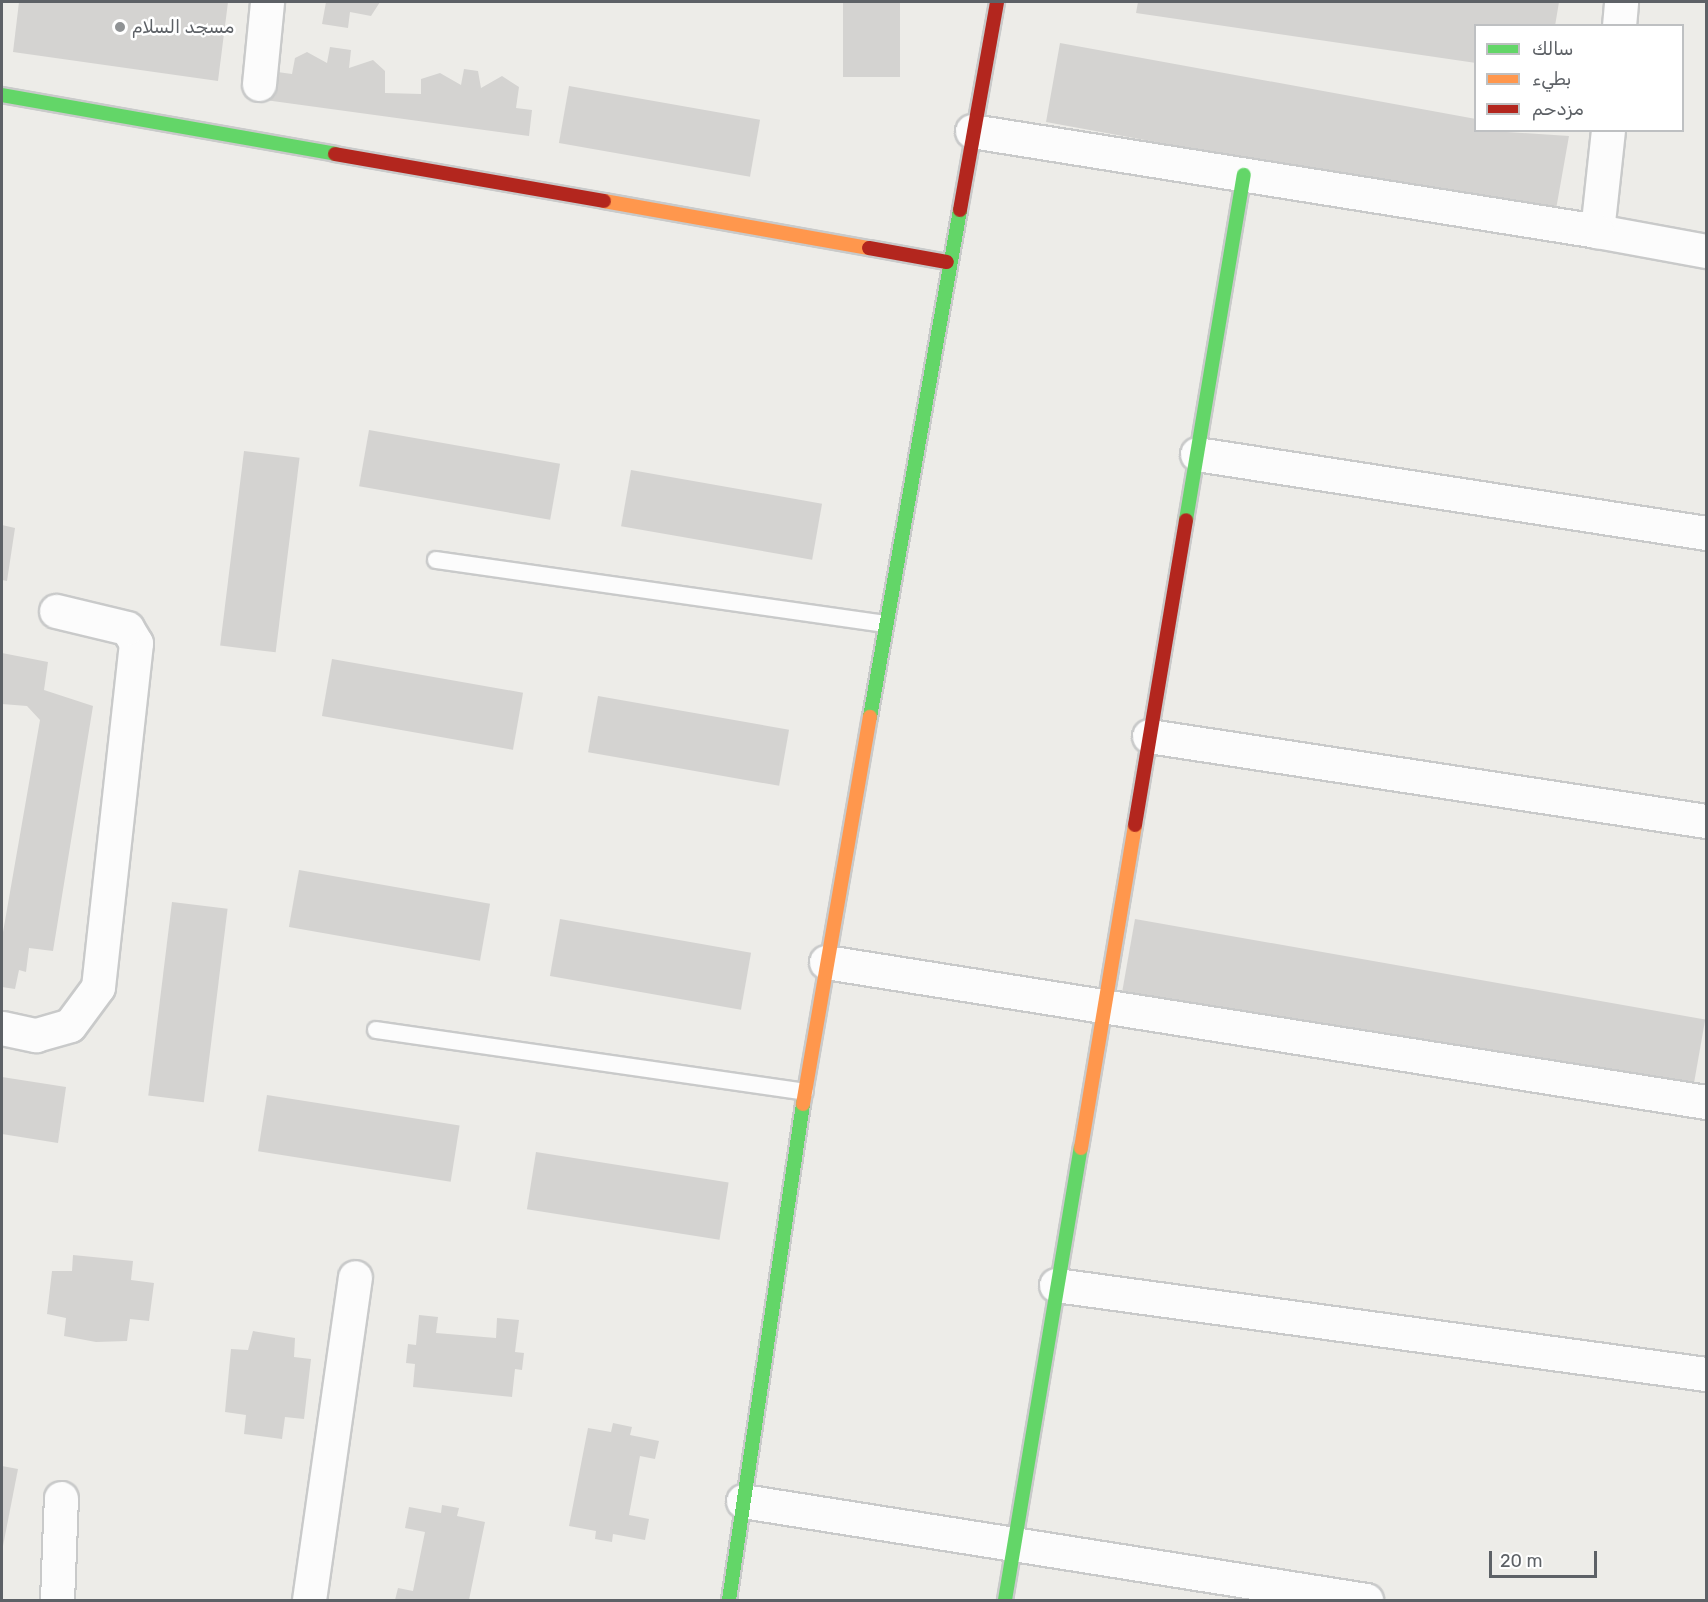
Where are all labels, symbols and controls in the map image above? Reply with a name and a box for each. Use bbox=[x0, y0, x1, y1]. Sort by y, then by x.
place label: مسجد السلام bbox=[132, 16, 234, 38]
marker: مسجد السلام bbox=[113, 20, 127, 34]
legend bbox=[1474, 24, 1684, 132]
text: سالك bbox=[1532, 38, 1573, 60]
text: بطيء bbox=[1532, 68, 1571, 90]
text: مزدحم bbox=[1532, 98, 1584, 120]
scale bar bbox=[1492, 1539, 1600, 1577]
text: 20 m bbox=[1500, 1550, 1542, 1572]

